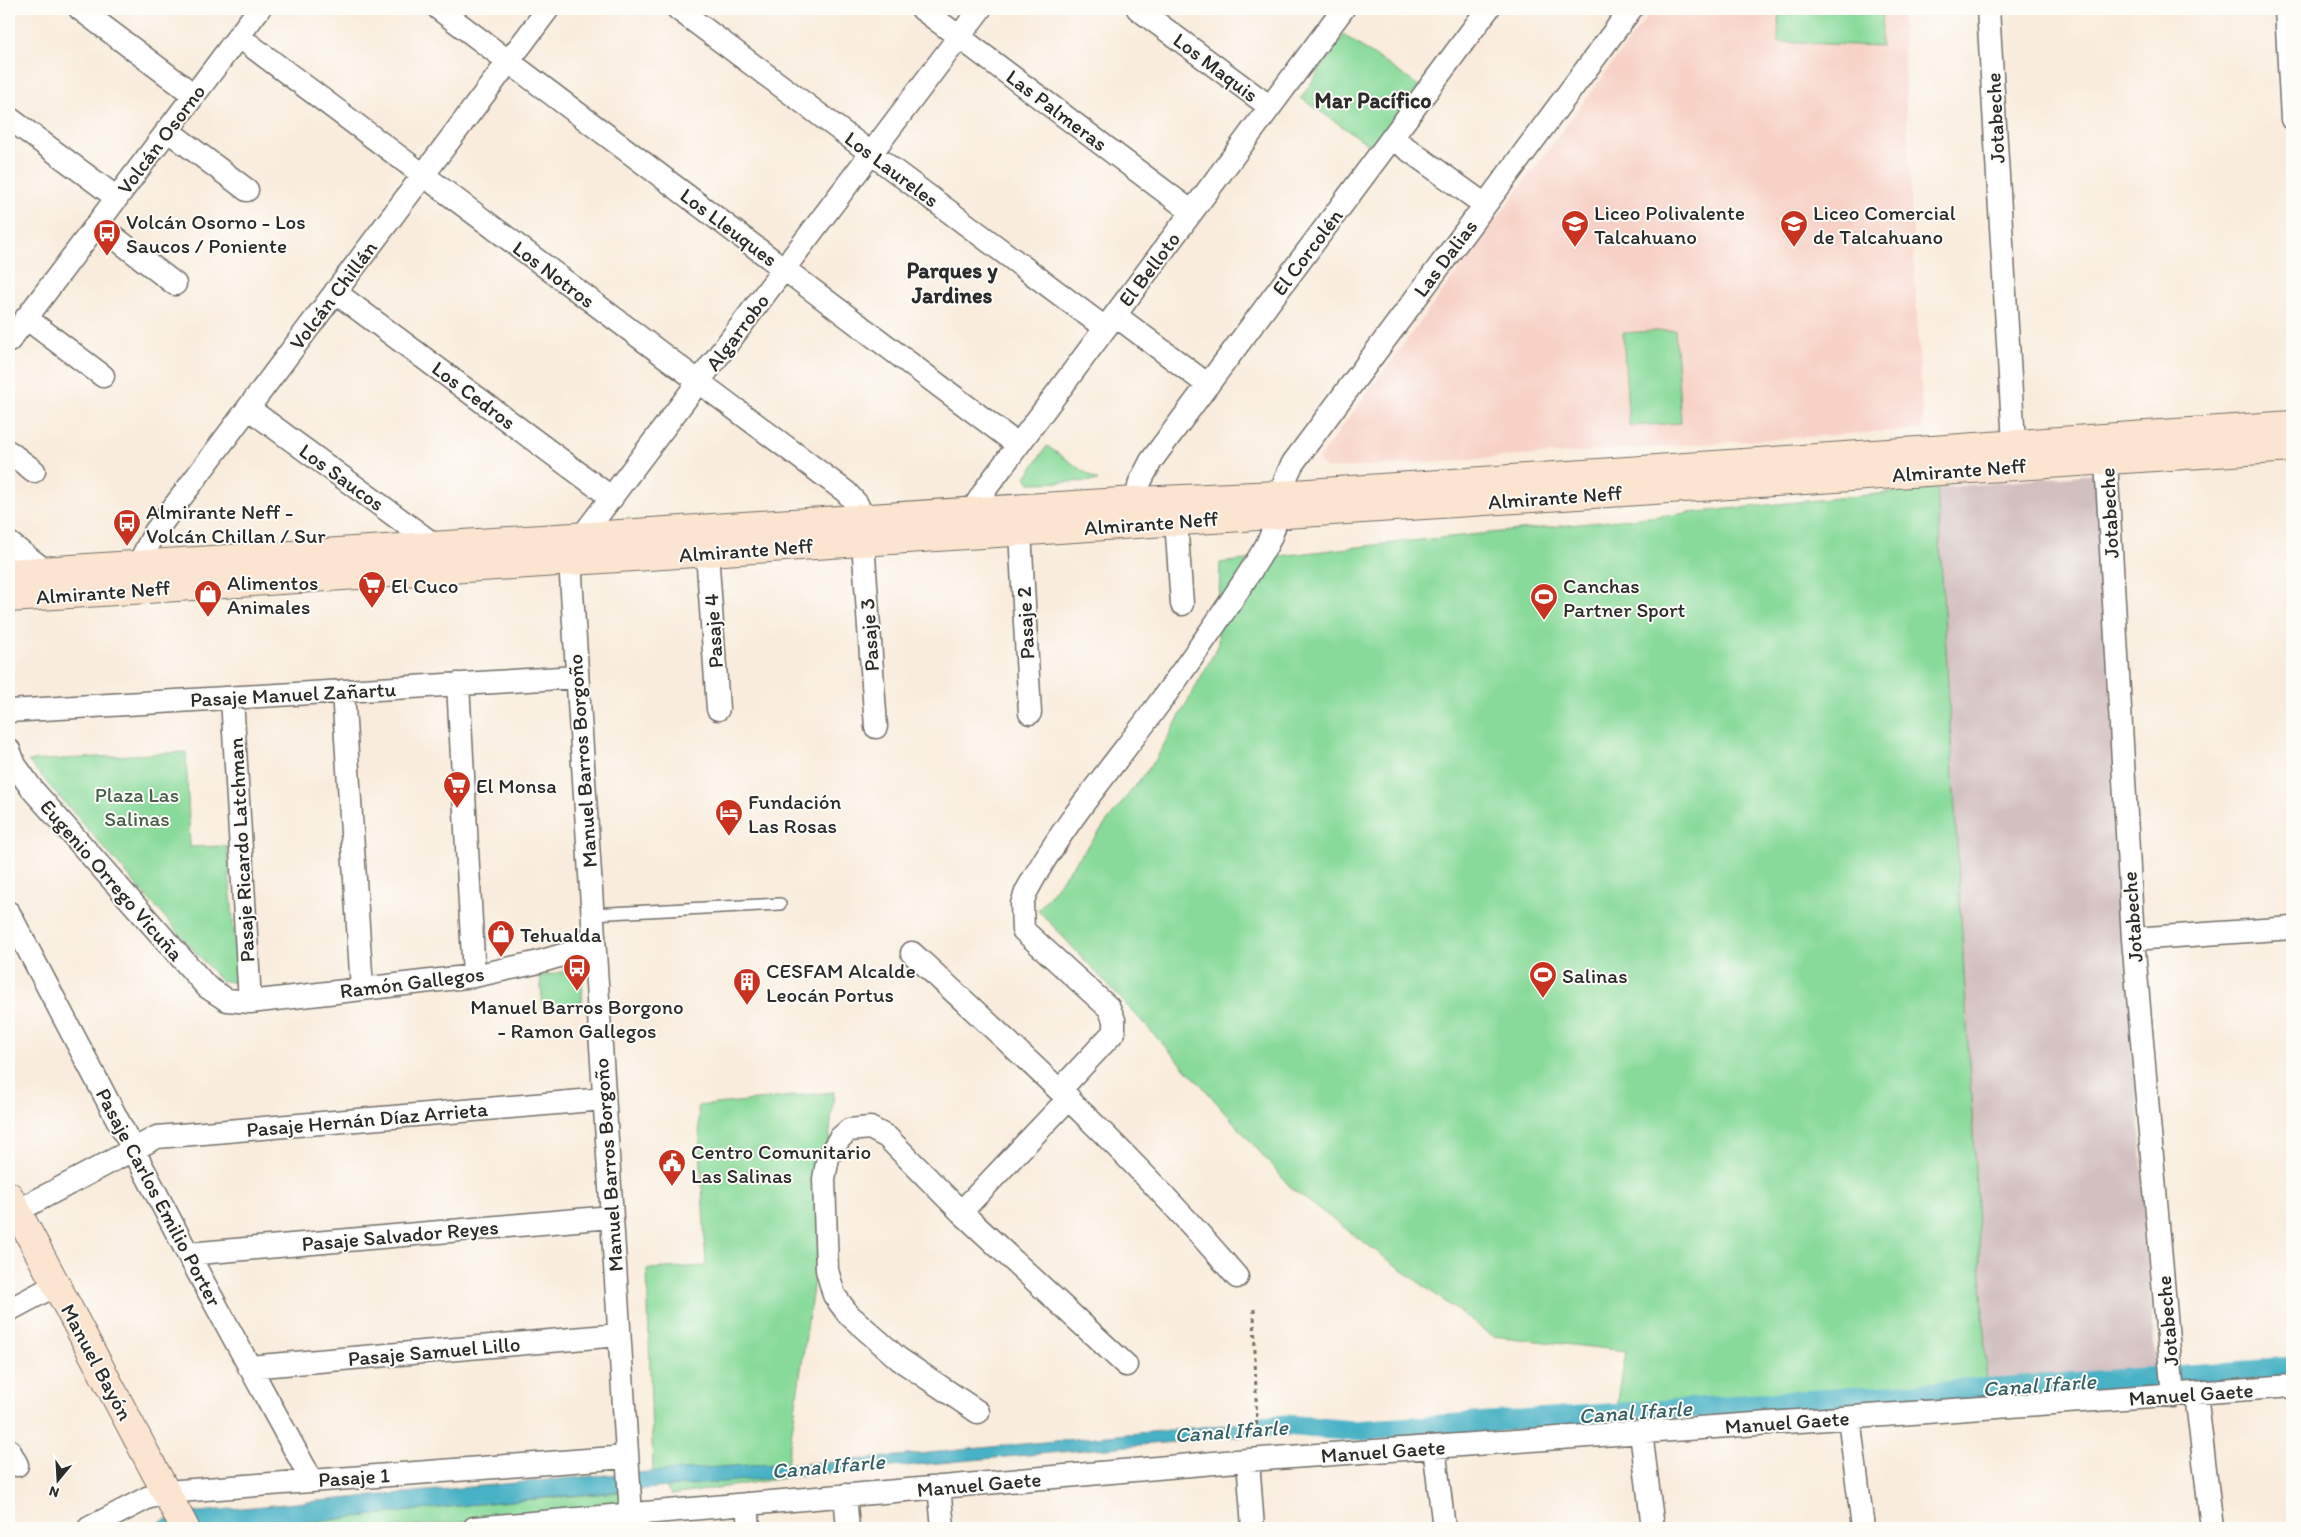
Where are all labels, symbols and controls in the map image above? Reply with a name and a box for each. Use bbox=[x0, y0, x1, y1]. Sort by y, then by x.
street label: Los Maquis bbox=[1169, 27, 1263, 107]
street label: Las Palmeras bbox=[1001, 64, 1113, 156]
street label: Jotabeche bbox=[1980, 72, 2010, 164]
street label: Volcán Osorno bbox=[112, 79, 210, 199]
district label: Mar Pacífico bbox=[1315, 87, 1431, 114]
street label: Los Laureles bbox=[840, 126, 944, 212]
street label: Los Lleuques bbox=[675, 182, 783, 272]
place label: Liceo Polivalente Talcahuano bbox=[1594, 200, 1745, 249]
place label: Liceo Comercial de Talcahuano bbox=[1813, 200, 1956, 249]
street label: El Corcolén bbox=[1266, 204, 1348, 300]
place label: Volcán Osorno - Los Saucos / Poniente bbox=[126, 209, 306, 258]
school or university icon: Liceo Polivalente Talcahuano bbox=[1560, 209, 1590, 248]
school or university icon: Liceo Comercial de Talcahuano bbox=[1779, 209, 1809, 248]
street label: Las Dalias bbox=[1408, 214, 1482, 302]
bus stop icon: Volcán Osorno - Los Saucos / Poniente bbox=[92, 218, 122, 257]
street label: El Belloto bbox=[1113, 227, 1185, 311]
street label: Volcán Chillán bbox=[284, 235, 382, 355]
street label: Los Notros bbox=[508, 235, 600, 313]
district label: Parques y Jardines bbox=[906, 257, 998, 309]
street label: Algarrobo bbox=[700, 289, 774, 375]
street label: Los Cedros bbox=[427, 355, 521, 435]
street label: Los Saucos bbox=[295, 438, 389, 516]
street label: Almirante Neff bbox=[1891, 453, 2028, 487]
street label: Jotabeche bbox=[2094, 467, 2124, 559]
street label: Almirante Neff bbox=[1487, 480, 1624, 514]
place label: Almirante Neff - Volcán Chillan / Sur bbox=[146, 499, 326, 548]
street label: Almirante Neff bbox=[1083, 506, 1220, 540]
bus stop icon: Almirante Neff - Volcán Chillan / Sur bbox=[112, 508, 142, 547]
street label: Almirante Neff bbox=[678, 533, 815, 567]
place label: Alimentos Animales bbox=[227, 570, 318, 619]
supermarket icon: El Cuco bbox=[357, 570, 387, 609]
place label: El Cuco bbox=[391, 573, 458, 598]
place label: Canchas Partner Sport bbox=[1563, 573, 1686, 622]
street label: Almirante Neff bbox=[35, 575, 172, 609]
shop icon: Alimentos Animales bbox=[193, 579, 223, 618]
sports icon: Canchas Partner Sport bbox=[1529, 582, 1559, 621]
street label: Pasaje 2 bbox=[1011, 586, 1039, 660]
street label: Pasaje 4 bbox=[698, 593, 728, 669]
street label: Pasaje 3 bbox=[854, 598, 884, 672]
street label: Manuel Barros Borgoño bbox=[562, 653, 602, 869]
street label: Pasaje Manuel Zañartu bbox=[189, 676, 397, 712]
street label: Pasaje Ricardo Latchman bbox=[223, 737, 259, 963]
supermarket icon: El Monsa bbox=[442, 770, 472, 809]
place label: El Monsa bbox=[476, 773, 557, 798]
park label: Plaza Las Salinas bbox=[95, 782, 179, 831]
place label: Fundación Las Rosas bbox=[748, 789, 842, 838]
street label: Eugenio Orrego Vicuña bbox=[35, 794, 189, 966]
hotel icon: Fundación Las Rosas bbox=[714, 798, 744, 837]
street label: Jotabeche bbox=[2116, 871, 2148, 963]
shop icon: Tehualda bbox=[486, 919, 516, 958]
place label: Tehualda bbox=[520, 922, 602, 947]
bus stop icon: Manuel Barros Borgono - Ramon Gallegos bbox=[562, 953, 592, 992]
place label: CESFAM Alcalde Leocán Portus bbox=[766, 958, 916, 1007]
sports icon: Salinas bbox=[1528, 960, 1558, 999]
street label: Ramón Gallegos bbox=[338, 961, 486, 1003]
place label: Salinas bbox=[1562, 963, 1628, 988]
building icon: CESFAM Alcalde Leocán Portus bbox=[732, 967, 762, 1006]
place label: Manuel Barros Borgono - Ramon Gallegos bbox=[470, 994, 684, 1043]
street label: Manuel Barros Borgoño bbox=[588, 1057, 628, 1273]
street label: Pasaje Carlos Emilio Porter bbox=[91, 1084, 228, 1311]
street label: Pasaje Hernán Díaz Arrieta bbox=[245, 1096, 489, 1142]
place label: Centro Comunitario Las Salinas bbox=[691, 1139, 871, 1188]
public building icon: Centro Comunitario Las Salinas bbox=[657, 1148, 687, 1187]
street label: Pasaje Salvador Reyes bbox=[301, 1214, 499, 1256]
street label: Jotabeche bbox=[2151, 1275, 2183, 1367]
street label: Manuel Bayón bbox=[56, 1299, 138, 1425]
street label: Pasaje Samuel Lillo bbox=[347, 1331, 521, 1371]
water label: Canal Ifarle bbox=[1981, 1367, 2098, 1402]
street label: Manuel Gaete bbox=[2128, 1377, 2254, 1411]
water label: Canal Ifarle bbox=[1577, 1394, 1694, 1429]
street label: Manuel Gaete bbox=[1724, 1405, 1850, 1439]
water label: Canal Ifarle bbox=[1173, 1413, 1290, 1448]
street label: Manuel Gaete bbox=[1320, 1434, 1446, 1468]
water label: Canal Ifarle bbox=[770, 1447, 887, 1484]
north arrow bbox=[32, 1454, 82, 1504]
street label: Pasaje 1 bbox=[317, 1462, 391, 1492]
street label: Manuel Gaete bbox=[916, 1466, 1042, 1502]
text: N bbox=[47, 1482, 61, 1501]

